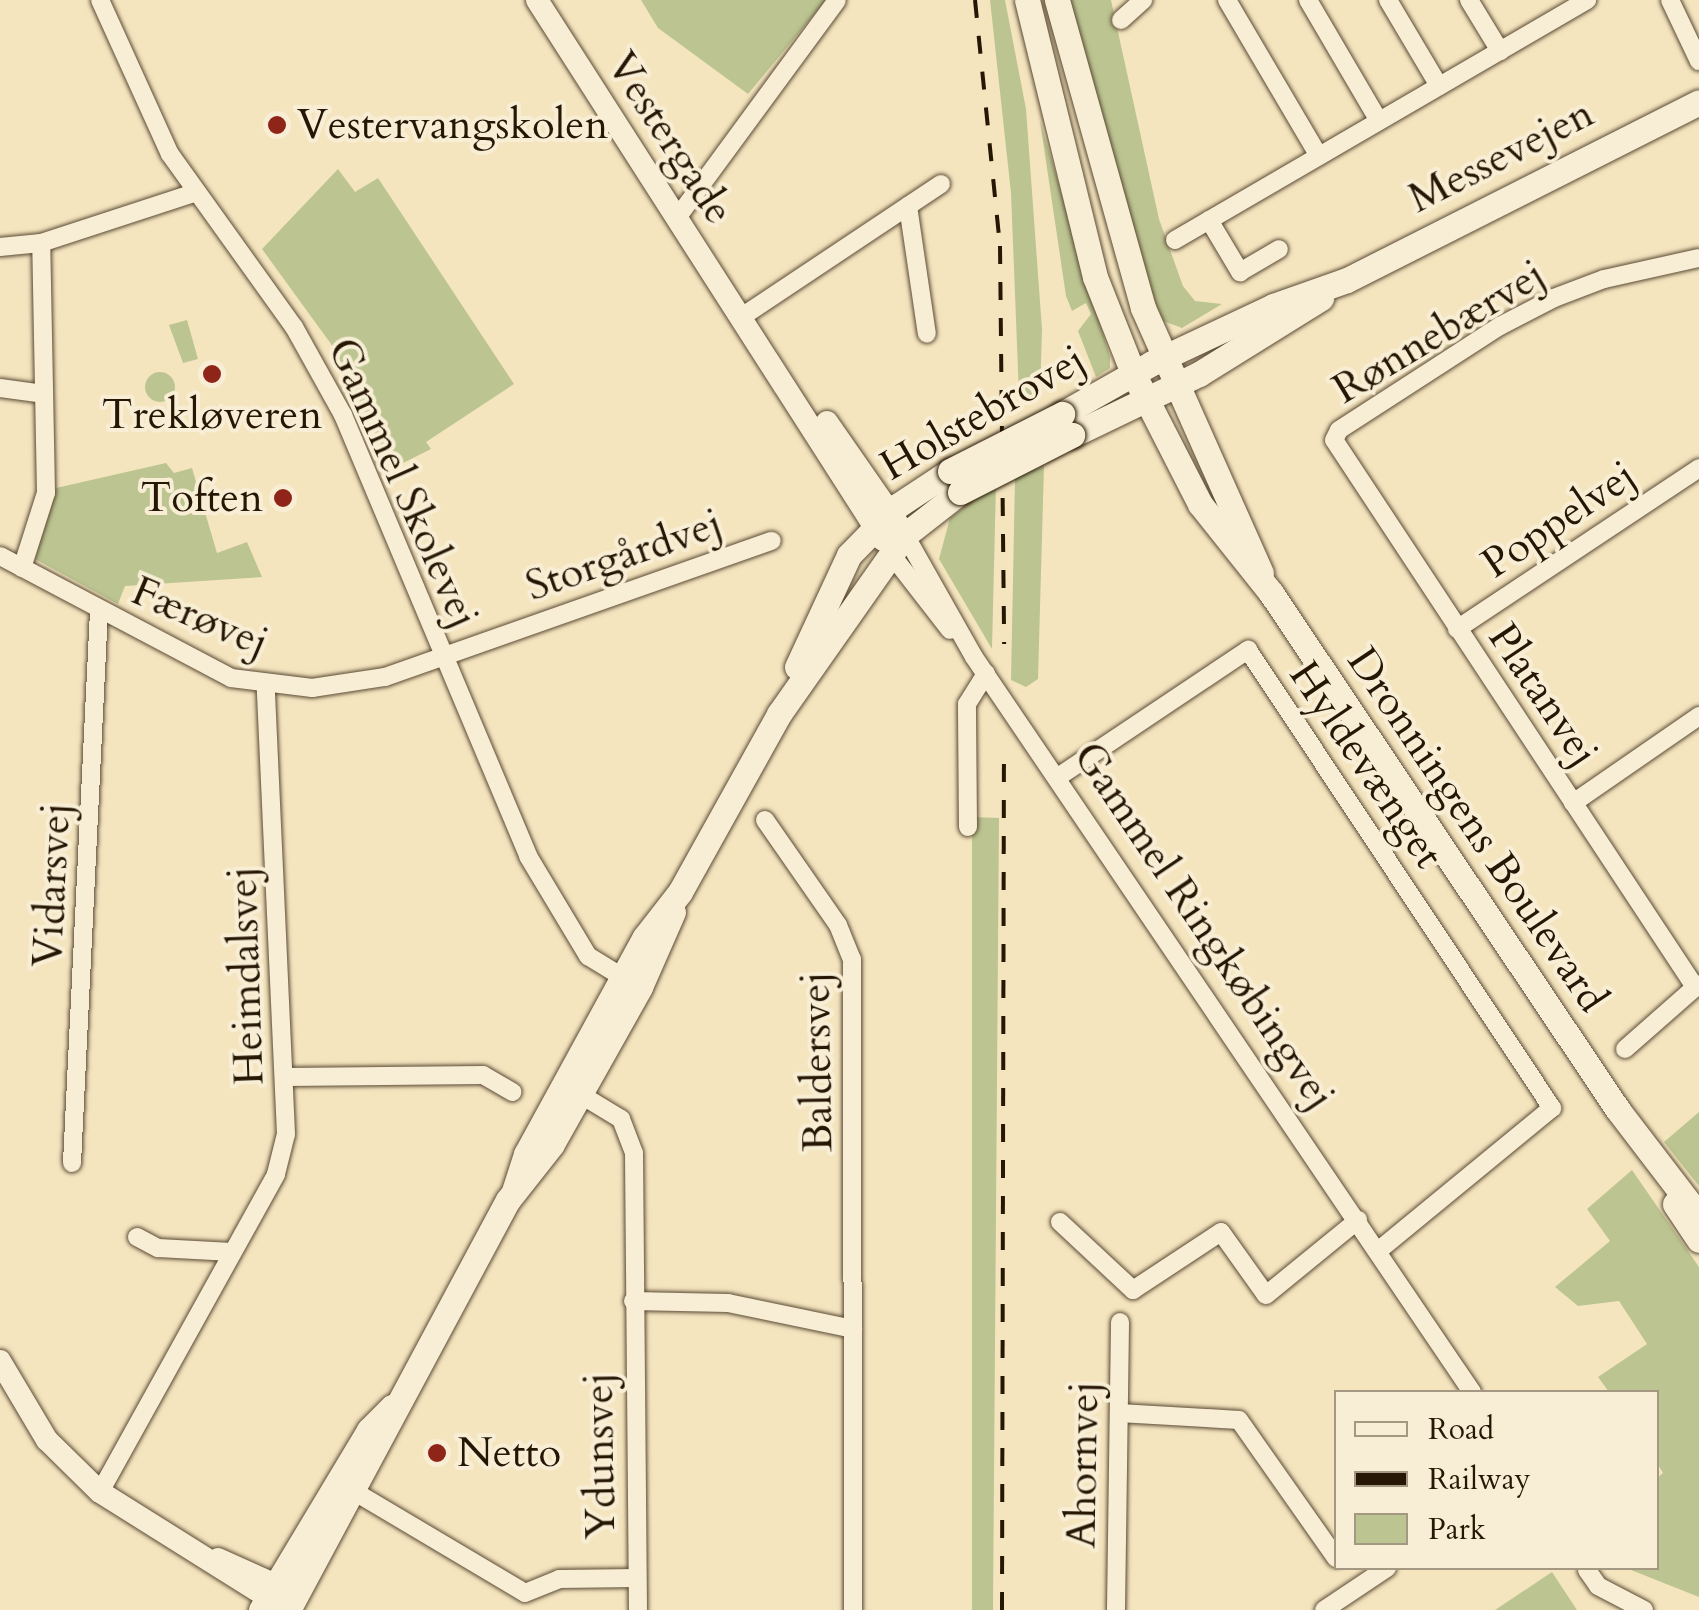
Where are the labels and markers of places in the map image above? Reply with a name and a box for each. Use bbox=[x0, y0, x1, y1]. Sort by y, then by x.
place label: Vestervangskolen bbox=[297, 100, 608, 150]
marker: Vestervangskolen bbox=[266, 114, 288, 136]
marker: Trekløveren bbox=[201, 363, 223, 385]
place label: Trekløveren bbox=[102, 390, 322, 440]
place label: Toften bbox=[140, 473, 263, 523]
marker: Toften bbox=[272, 487, 294, 509]
place label: Netto bbox=[457, 1428, 561, 1478]
marker: Netto bbox=[426, 1442, 448, 1464]

